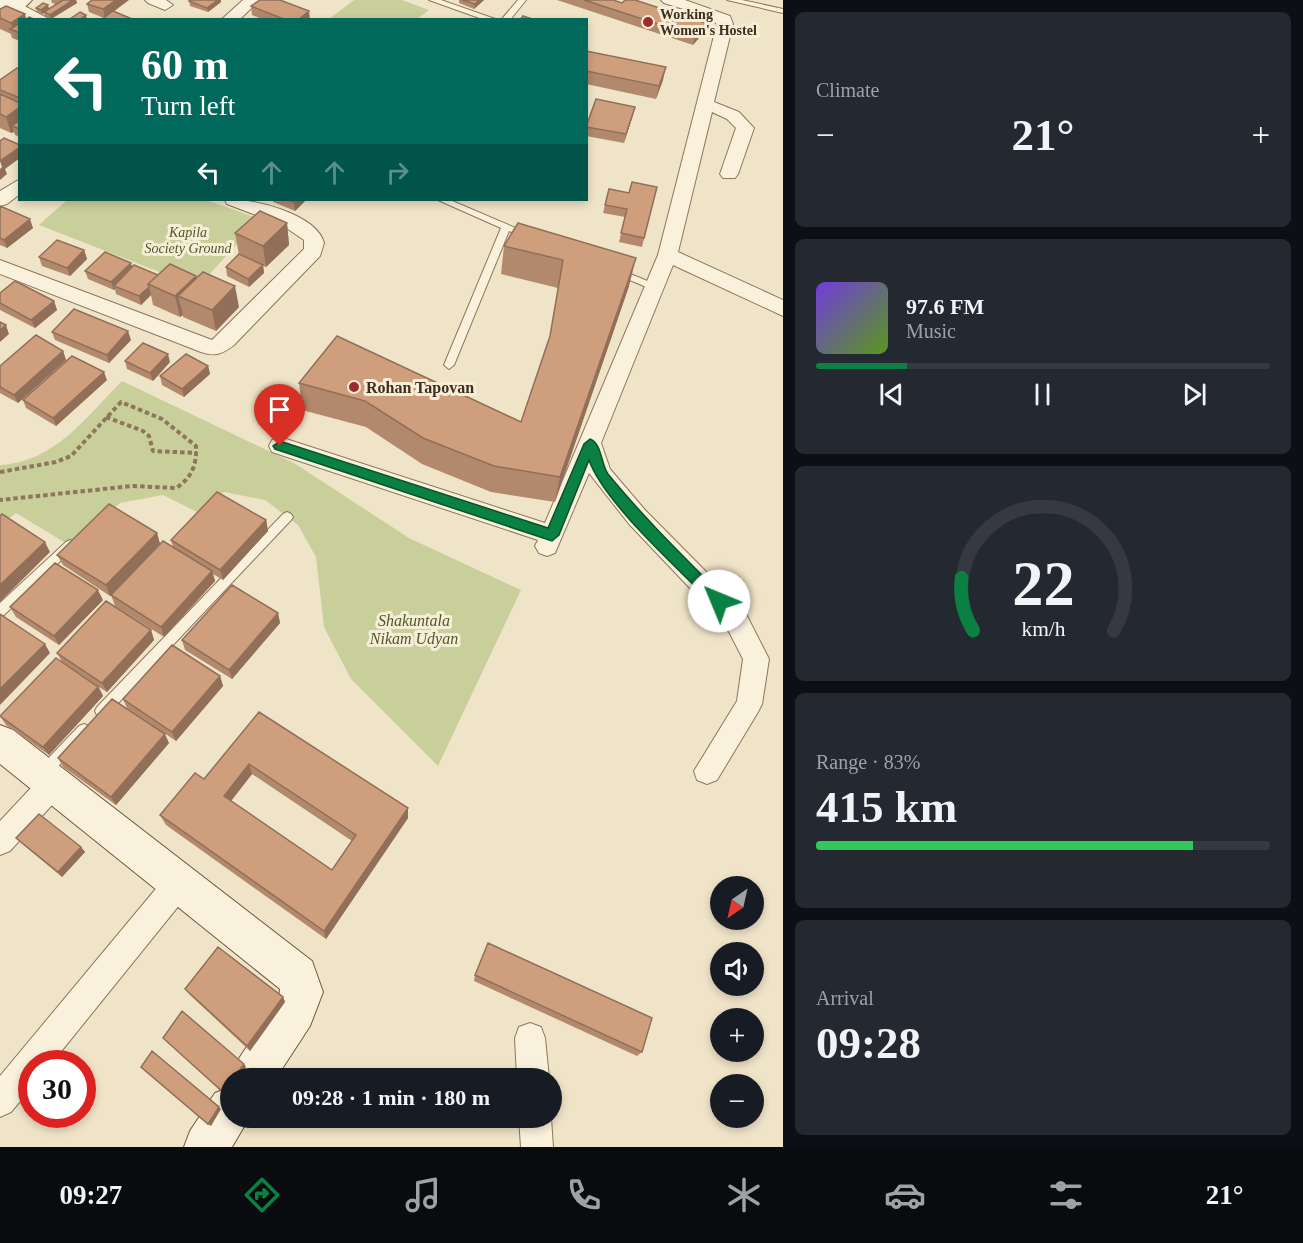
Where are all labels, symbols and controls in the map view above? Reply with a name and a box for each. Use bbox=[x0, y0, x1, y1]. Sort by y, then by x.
place label: Working Women's Hostel bbox=[660, 7, 757, 38]
marker: Working Women's Hostel bbox=[641, 15, 655, 29]
icon: left bbox=[42, 42, 120, 120]
text: 60 m bbox=[141, 42, 229, 88]
text: Climate bbox=[816, 79, 879, 101]
text: Turn left bbox=[141, 91, 235, 121]
text: 21° bbox=[1012, 110, 1075, 160]
text: − bbox=[816, 117, 835, 153]
text: + bbox=[1251, 117, 1270, 153]
icon: left bbox=[192, 156, 225, 189]
icon: ahead bbox=[255, 156, 288, 189]
icon: ahead bbox=[318, 156, 351, 189]
icon: right bbox=[381, 156, 414, 189]
park label: Kapila Society Ground bbox=[145, 225, 232, 256]
text: 97.6 FM bbox=[906, 294, 984, 319]
text: Music bbox=[906, 320, 956, 342]
icon: previous bbox=[875, 378, 908, 411]
icon: pause bbox=[1026, 378, 1059, 411]
icon: next bbox=[1178, 378, 1211, 411]
place label: Rohan Tapovan bbox=[366, 379, 474, 397]
marker: Rohan Tapovan bbox=[347, 380, 361, 394]
pin bbox=[254, 384, 305, 446]
icon: arrive bbox=[263, 393, 296, 426]
text: 22 bbox=[1012, 549, 1074, 618]
position arrow bbox=[687, 569, 751, 633]
park label: Shakuntala Nikam Udyan bbox=[369, 612, 458, 648]
text: km/h bbox=[1021, 617, 1065, 641]
text: Range · 83% bbox=[816, 751, 920, 773]
text: 415 km bbox=[816, 782, 957, 832]
north arrow bbox=[710, 876, 764, 930]
map controls bbox=[710, 876, 764, 1128]
button: sound bbox=[710, 942, 764, 996]
text: Arrival bbox=[816, 987, 874, 1009]
button: + bbox=[710, 1008, 764, 1062]
text: 09:28 bbox=[816, 1018, 921, 1068]
speed limit sign: 30 bbox=[18, 1050, 96, 1128]
button: − bbox=[710, 1074, 764, 1128]
text: 09:28 · 1 min · 180 m bbox=[292, 1085, 490, 1110]
icon: directions bbox=[241, 1174, 283, 1216]
icon: music bbox=[402, 1174, 444, 1216]
icon: phone bbox=[563, 1174, 605, 1216]
icon: climate bbox=[723, 1174, 765, 1216]
icon: car bbox=[884, 1174, 926, 1216]
icon: filters bbox=[1045, 1174, 1087, 1216]
text: 09:27 bbox=[59, 1180, 122, 1210]
text: 21° bbox=[1206, 1180, 1244, 1210]

